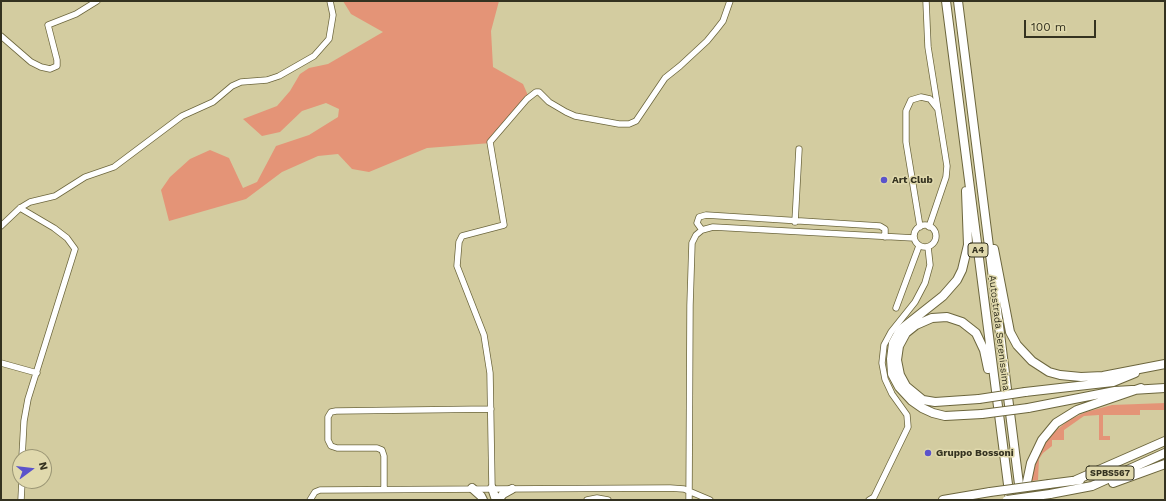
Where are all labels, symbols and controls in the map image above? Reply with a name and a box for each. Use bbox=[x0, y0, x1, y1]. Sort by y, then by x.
scale bar bbox=[1026, 12, 1098, 38]
text: 100 m bbox=[1031, 20, 1066, 34]
place label: Art Club bbox=[892, 174, 933, 186]
marker: Art Club bbox=[879, 175, 889, 185]
road number: A4 bbox=[968, 243, 988, 257]
street label: Autostrada Serenissima bbox=[986, 275, 1012, 391]
place label: Gruppo Bossoni bbox=[936, 447, 1014, 459]
marker: Gruppo Bossoni bbox=[923, 448, 933, 458]
north arrow bbox=[12, 449, 52, 489]
text: N bbox=[36, 460, 50, 472]
road number: SPBS567 bbox=[1086, 466, 1134, 480]

